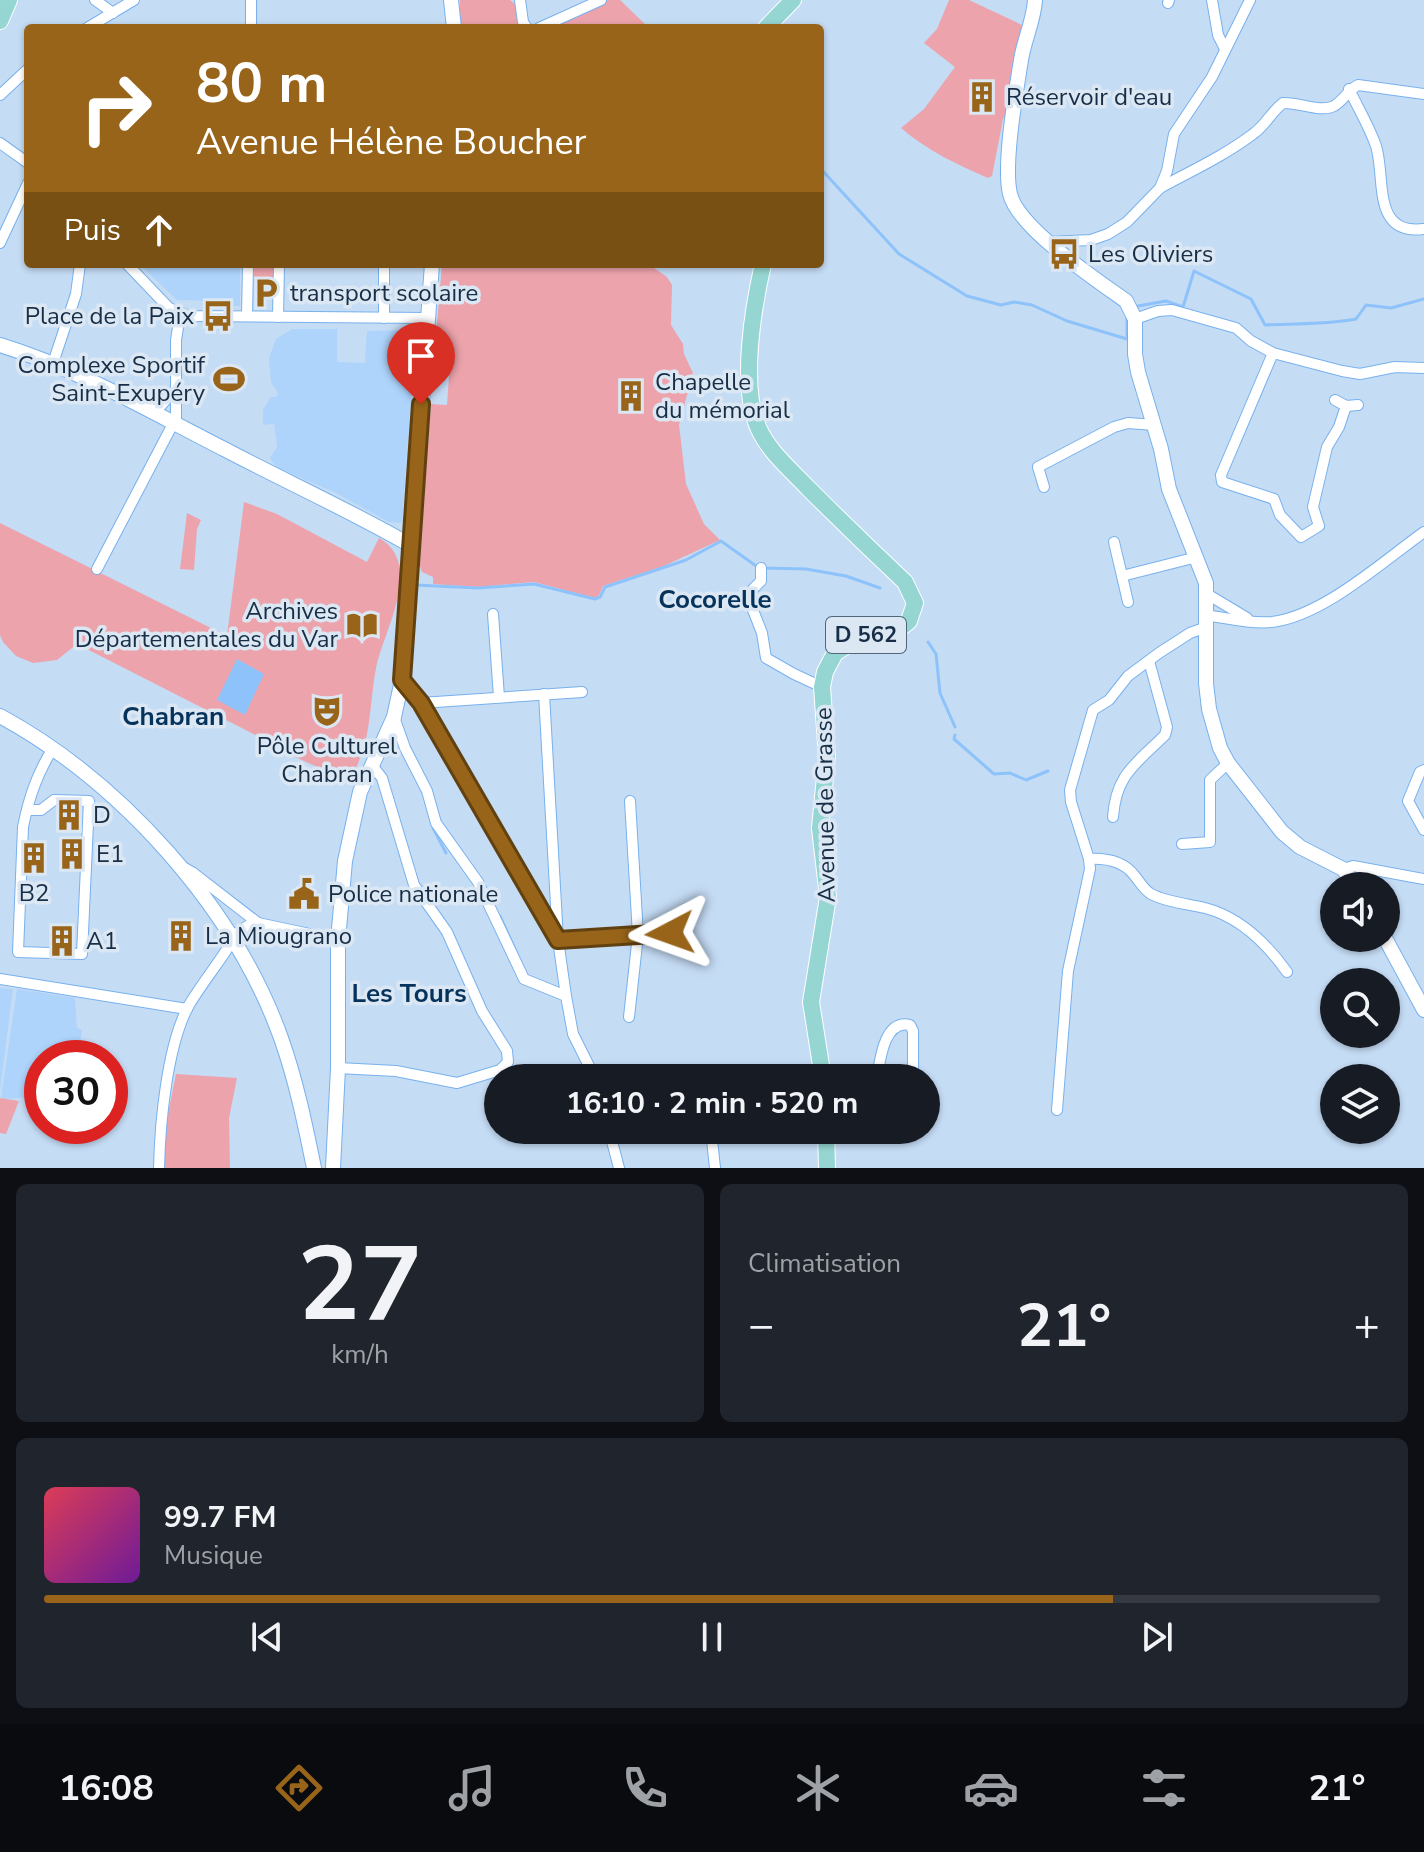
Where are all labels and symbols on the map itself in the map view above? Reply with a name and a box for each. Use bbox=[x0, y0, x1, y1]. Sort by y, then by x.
building icon: Réservoir d'eau bbox=[965, 80, 999, 114]
place label: Réservoir d'eau bbox=[1006, 81, 1172, 113]
bus stop icon: Les Oliviers bbox=[1047, 237, 1081, 271]
place label: Les Oliviers bbox=[1088, 238, 1213, 270]
parking icon: transport scolaire bbox=[249, 276, 283, 310]
place label: transport scolaire bbox=[290, 277, 478, 309]
bus stop icon: Place de la Paix bbox=[201, 299, 235, 333]
place label: Place de la Paix bbox=[25, 300, 194, 332]
pin bbox=[387, 322, 455, 404]
place label: Complexe Sportif Saint-Exupéry bbox=[18, 349, 206, 409]
sports icon: Complexe Sportif Saint-Exupéry bbox=[212, 362, 246, 396]
place label: Chapelle du mémorial bbox=[655, 366, 790, 426]
building icon: Chapelle du mémorial bbox=[614, 379, 648, 413]
district label: Cocorelle bbox=[658, 582, 772, 617]
place label: Archives Départementales du Var bbox=[75, 595, 338, 655]
library icon: Archives Départementales du Var bbox=[345, 608, 379, 642]
road number: D 562 bbox=[826, 617, 906, 653]
theatre icon: Pôle Culturel Chabran bbox=[310, 694, 344, 728]
district label: Chabran bbox=[122, 699, 224, 734]
street label: Avenue de Grasse bbox=[807, 707, 843, 903]
place label: Pôle Culturel Chabran bbox=[257, 730, 397, 790]
building icon: D bbox=[52, 798, 86, 832]
place label: D bbox=[93, 799, 111, 831]
building icon: E1 bbox=[55, 837, 89, 871]
place label: E1 bbox=[96, 838, 124, 870]
building icon: B2 bbox=[17, 841, 51, 875]
place label: B2 bbox=[19, 877, 49, 909]
public building icon: Police nationale bbox=[287, 877, 321, 911]
place label: Police nationale bbox=[328, 878, 498, 910]
position arrow bbox=[628, 891, 712, 975]
building icon: La Miougrano bbox=[164, 919, 198, 953]
place label: La Miougrano bbox=[205, 920, 352, 952]
building icon: A1 bbox=[45, 924, 79, 958]
place label: A1 bbox=[86, 925, 118, 957]
district label: Les Tours bbox=[351, 976, 467, 1011]
speed limit sign: 30 bbox=[24, 1040, 128, 1144]

